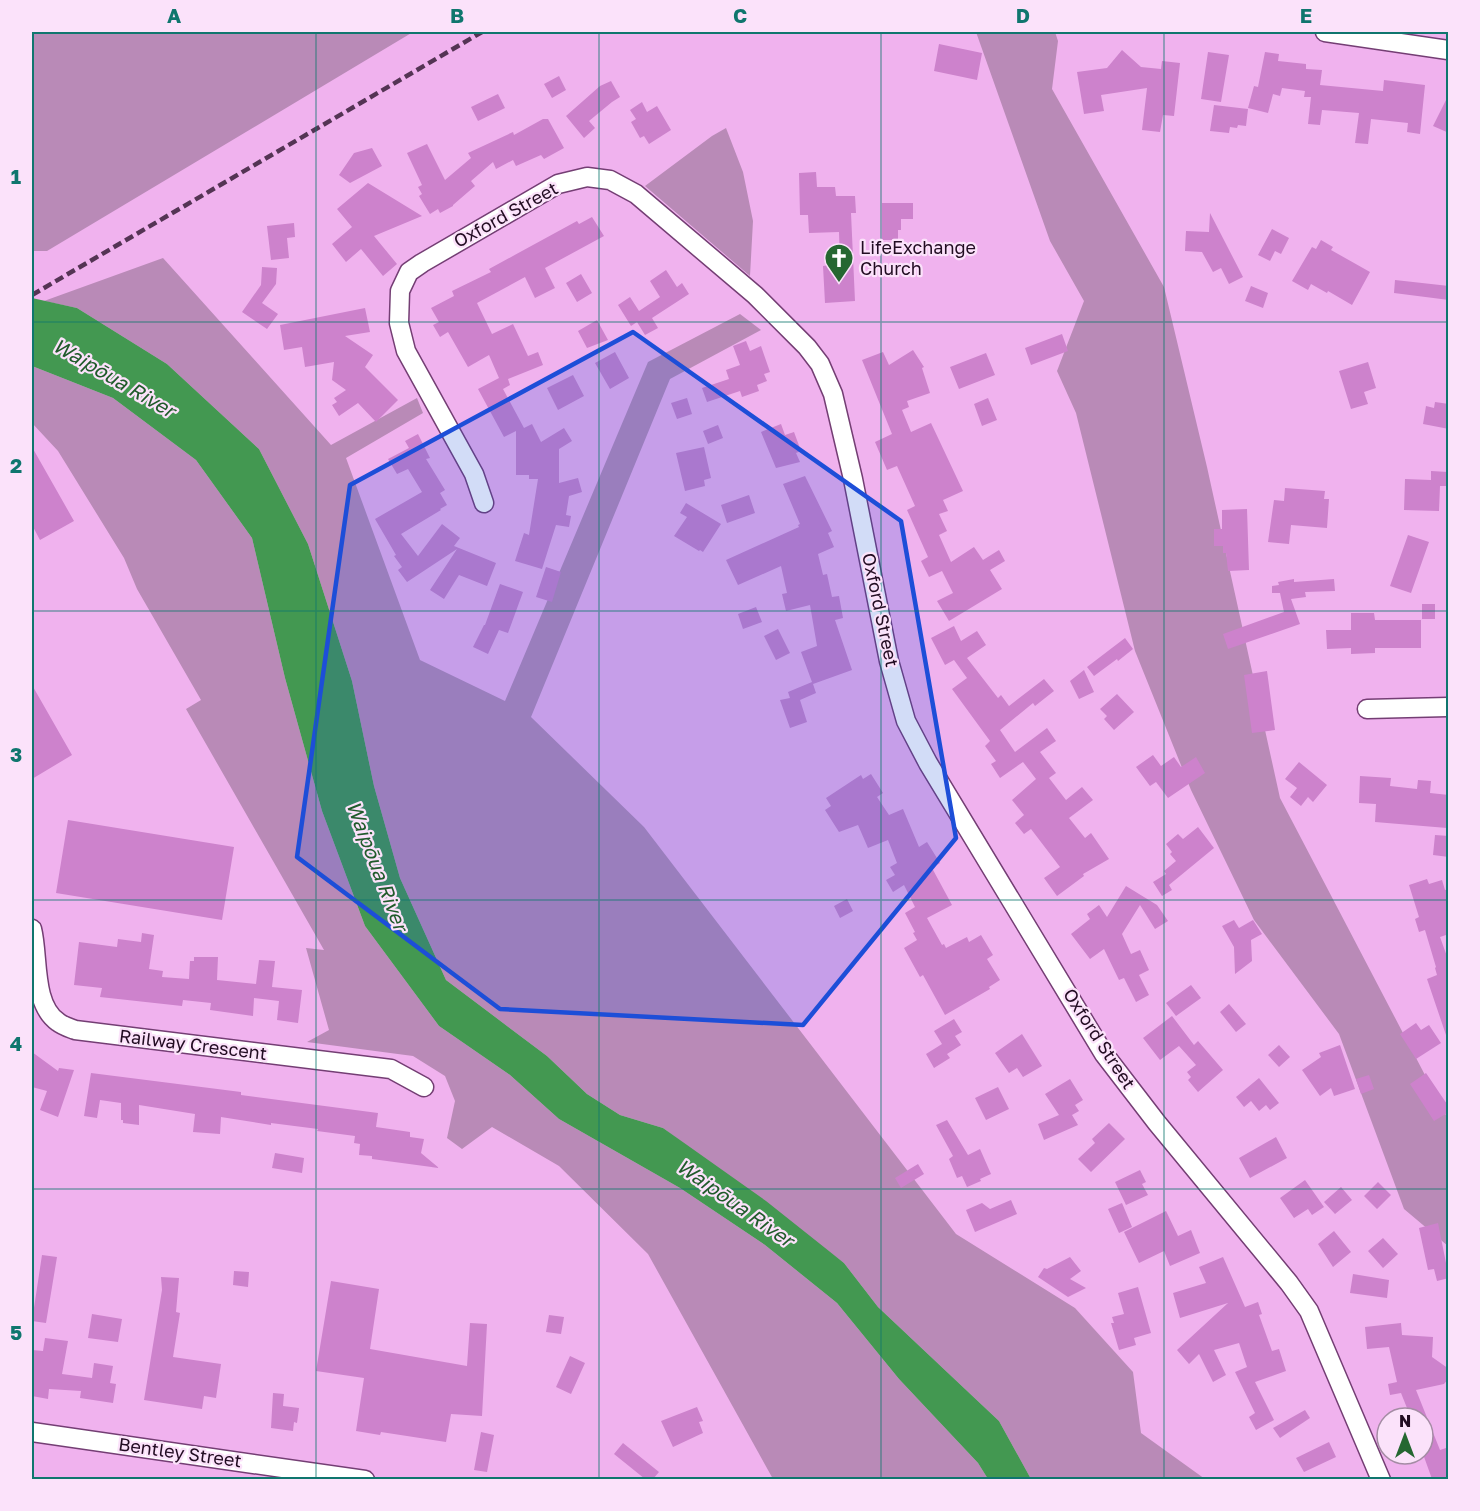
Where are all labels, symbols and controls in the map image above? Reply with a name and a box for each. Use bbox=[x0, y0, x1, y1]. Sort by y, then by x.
text: A bbox=[167, 3, 181, 27]
text: B bbox=[450, 3, 464, 27]
text: C bbox=[733, 3, 747, 27]
text: D bbox=[1016, 3, 1030, 27]
text: E bbox=[1300, 3, 1312, 27]
text: 1 bbox=[11, 164, 21, 188]
street label: Oxford Street bbox=[449, 176, 562, 252]
place label: LifeExchange Church bbox=[860, 236, 976, 279]
church icon: LifeExchange Church bbox=[823, 242, 855, 284]
water label: Waipōua River bbox=[49, 333, 183, 423]
text: 2 bbox=[10, 453, 22, 477]
street label: Oxford Street bbox=[858, 551, 904, 669]
text: 3 bbox=[10, 742, 22, 766]
water label: Waipōua River bbox=[342, 797, 415, 937]
street label: Oxford Street bbox=[1059, 984, 1141, 1093]
street label: Railway Crescent bbox=[118, 1024, 268, 1064]
text: 4 bbox=[10, 1031, 22, 1055]
water label: Waipōua River bbox=[673, 1153, 801, 1253]
text: 5 bbox=[10, 1320, 22, 1344]
north arrow bbox=[1375, 1406, 1435, 1466]
text: N bbox=[1399, 1411, 1411, 1431]
street label: Bentley Street bbox=[117, 1432, 243, 1472]

